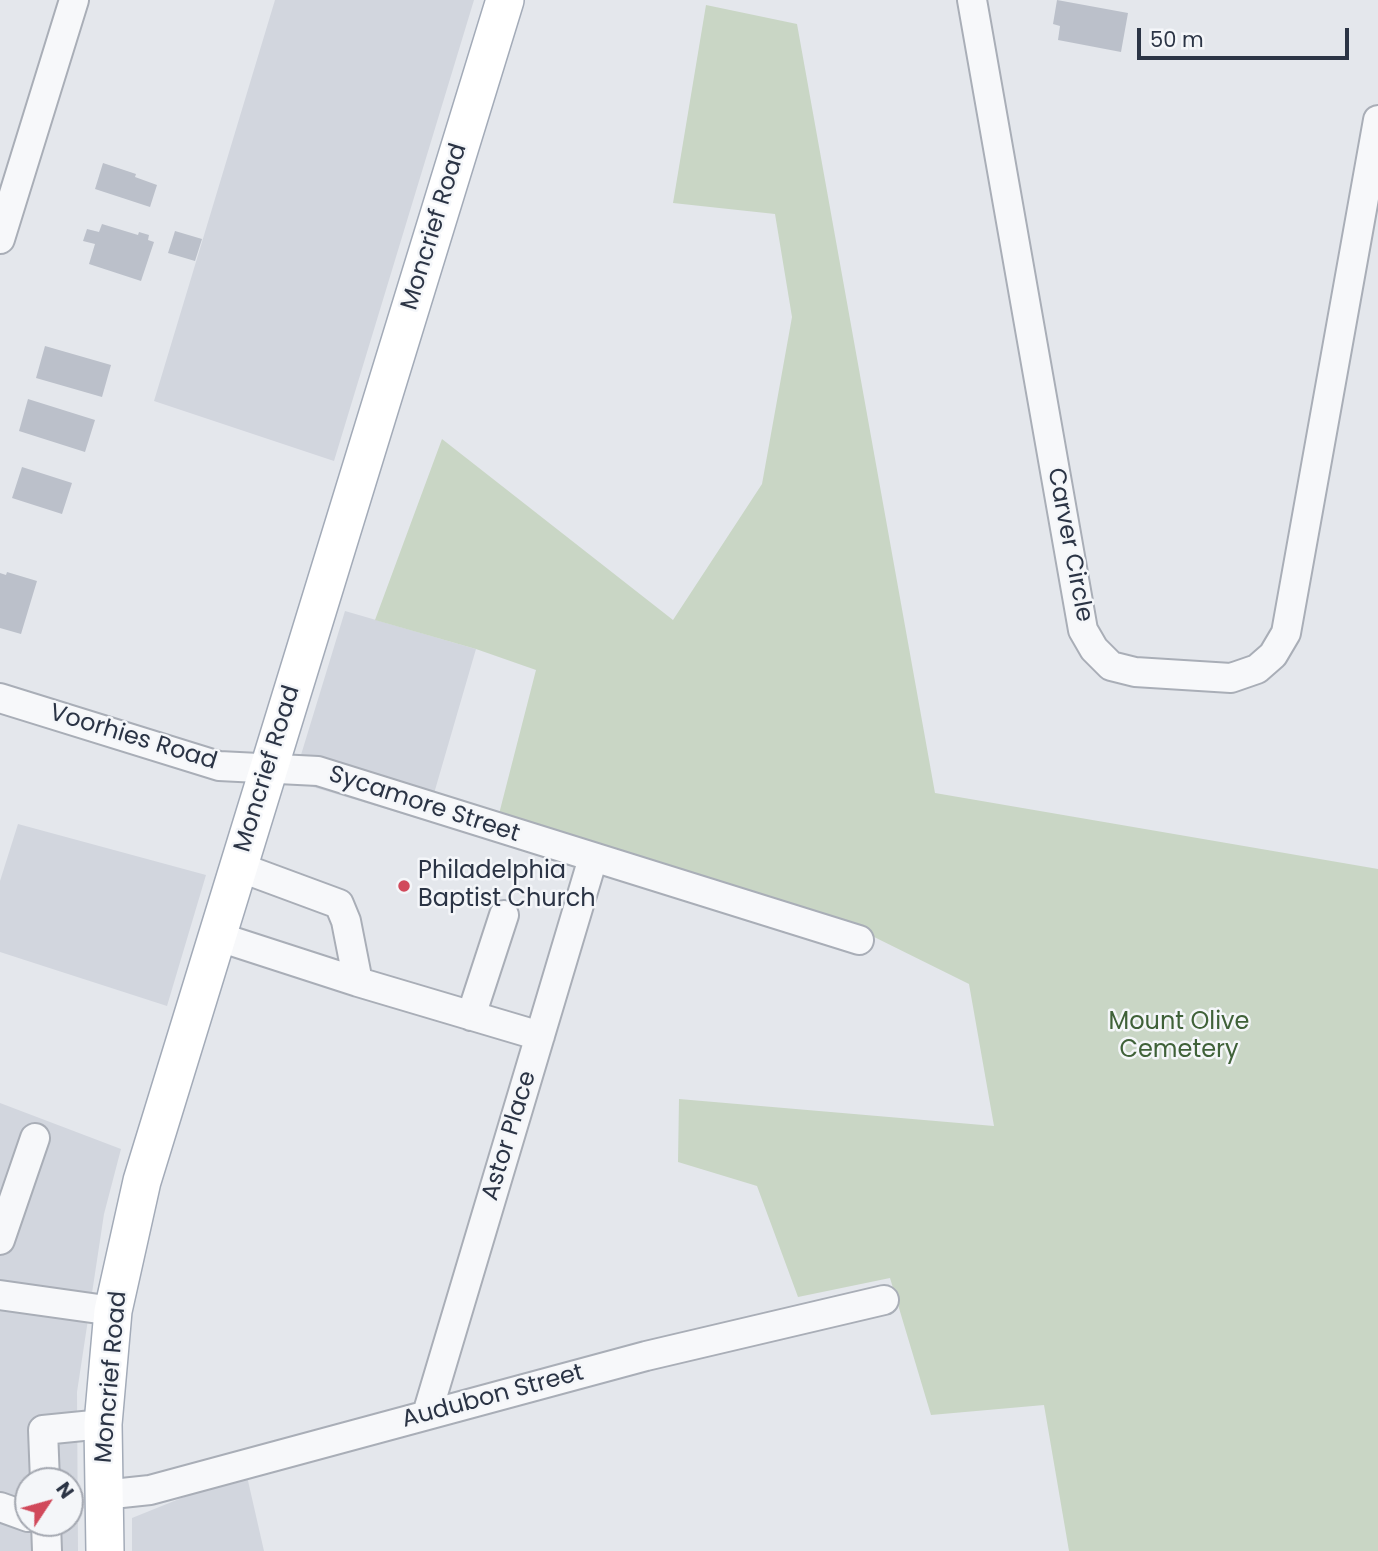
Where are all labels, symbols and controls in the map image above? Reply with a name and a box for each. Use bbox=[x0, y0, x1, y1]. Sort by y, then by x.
scale bar bbox=[1140, 14, 1352, 58]
text: 50 m bbox=[1150, 25, 1204, 54]
street label: Moncrief Road bbox=[396, 140, 474, 314]
street label: Carver Circle bbox=[1040, 466, 1098, 624]
street label: Moncrief Road bbox=[229, 682, 307, 856]
street label: Voorhies Road bbox=[46, 699, 220, 777]
street label: Sycamore Street bbox=[325, 761, 523, 849]
place label: Philadelphia Baptist Church bbox=[418, 858, 596, 914]
marker: Philadelphia Baptist Church bbox=[396, 878, 412, 894]
park label: Mount Olive Cemetery bbox=[1109, 1009, 1249, 1065]
street label: Astor Place bbox=[477, 1068, 543, 1204]
street label: Moncrief Road bbox=[90, 1290, 134, 1464]
street label: Audubon Street bbox=[399, 1359, 587, 1435]
north arrow bbox=[14, 1467, 84, 1537]
text: N bbox=[50, 1477, 80, 1504]

